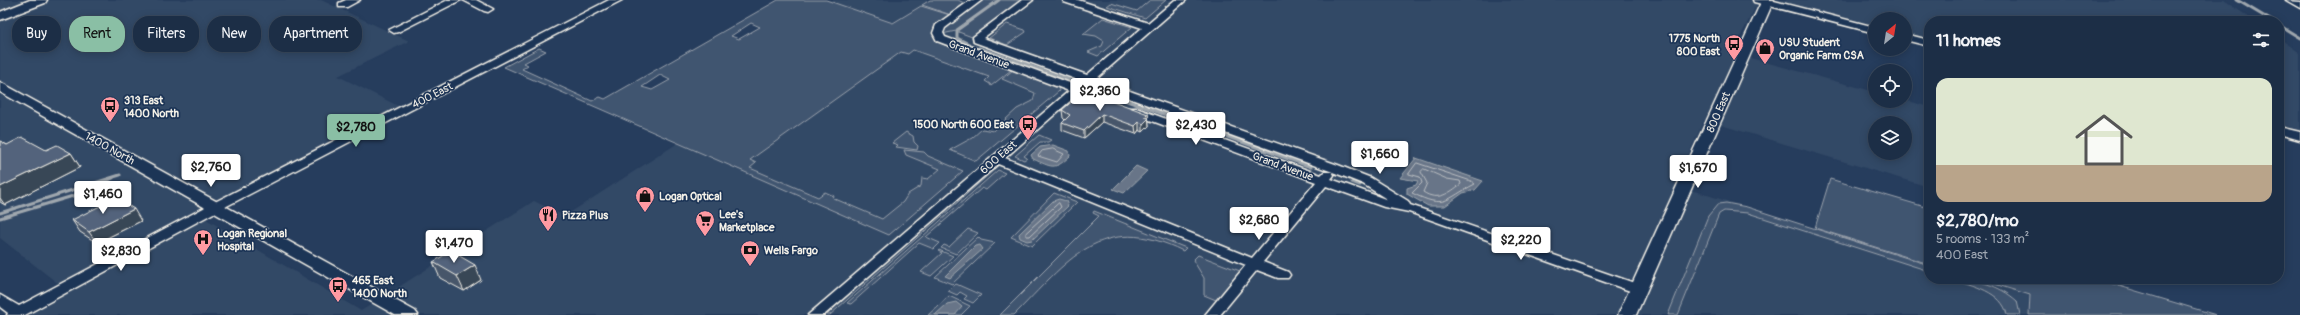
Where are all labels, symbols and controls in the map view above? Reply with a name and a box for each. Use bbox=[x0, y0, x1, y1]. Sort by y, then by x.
north arrow bbox=[1868, 12, 1912, 56]
map controls bbox=[1868, 12, 1912, 160]
chip: Buy bbox=[12, 16, 61, 52]
chip: Rent bbox=[69, 16, 125, 52]
chip: Filters bbox=[133, 16, 199, 52]
chip: New bbox=[207, 16, 261, 52]
chip: Apartment bbox=[269, 16, 362, 52]
icon: filters bbox=[2250, 29, 2272, 51]
text: 11 homes bbox=[1936, 30, 2001, 51]
place label: 1775 North 800 East bbox=[1669, 32, 1721, 58]
bus stop icon: 1775 North 800 East bbox=[1723, 33, 1745, 61]
place label: USU Student Organic Farm CSA bbox=[1779, 36, 1865, 62]
street label: Grand Avenue bbox=[947, 37, 1012, 72]
shop icon: USU Student Organic Farm CSA bbox=[1754, 37, 1776, 65]
button: locate bbox=[1868, 64, 1912, 108]
pin: $2,360 bbox=[1067, 78, 1133, 112]
street label: 400 East bbox=[410, 79, 455, 111]
text: $2,360 bbox=[1079, 83, 1121, 99]
street label: 800 East bbox=[1704, 89, 1733, 135]
place label: 313 East 1400 North bbox=[124, 94, 179, 120]
bus stop icon: 313 East 1400 North bbox=[99, 95, 121, 123]
icon: home bbox=[2068, 104, 2140, 176]
pin: $2,430 bbox=[1163, 112, 1229, 146]
bus stop icon: 1500 North 600 East bbox=[1017, 113, 1039, 141]
pin: $2,780 bbox=[323, 114, 389, 148]
button: layers bbox=[1868, 116, 1912, 160]
text: $2,430 bbox=[1175, 117, 1217, 133]
place label: 1500 North 600 East bbox=[913, 118, 1015, 131]
text: $2,780 bbox=[336, 119, 376, 135]
street label: 1400 North bbox=[83, 129, 137, 167]
street label: 600 East bbox=[977, 138, 1020, 177]
pin: $1,660 bbox=[1347, 141, 1413, 175]
text: $1,660 bbox=[1360, 146, 1400, 162]
street label: Grand Avenue bbox=[1251, 149, 1316, 184]
pin: $2,760 bbox=[178, 154, 244, 188]
pin: $1,670 bbox=[1665, 155, 1731, 189]
text: $2,760 bbox=[191, 159, 231, 175]
text: $1,670 bbox=[1679, 160, 1717, 176]
pin: $1,460 bbox=[70, 181, 136, 215]
shop icon: Logan Optical bbox=[634, 185, 656, 213]
text: $1,460 bbox=[83, 186, 123, 202]
place label: Logan Optical bbox=[659, 190, 722, 203]
restaurant icon: Pizza Plus bbox=[537, 204, 559, 232]
pin: $2,680 bbox=[1226, 207, 1292, 241]
place label: Lee's Marketplace bbox=[719, 208, 775, 234]
place label: Pizza Plus bbox=[562, 209, 608, 222]
supermarket icon: Lee's Marketplace bbox=[694, 209, 716, 237]
text: $2,780/mo bbox=[1936, 210, 2019, 231]
text: $2,680 bbox=[1239, 212, 1279, 228]
place label: Logan Regional Hospital bbox=[217, 227, 287, 253]
pin: $2,220 bbox=[1488, 227, 1554, 261]
hospital icon: Logan Regional Hospital bbox=[192, 228, 214, 256]
pin: $1,470 bbox=[421, 230, 487, 264]
text: 5 rooms · 133 m² bbox=[1936, 231, 2029, 247]
text: $2,220 bbox=[1500, 232, 1542, 248]
text: $1,470 bbox=[435, 235, 473, 251]
pin: $2,830 bbox=[88, 238, 154, 272]
bank icon: Wells Fargo bbox=[739, 239, 761, 267]
text: $2,830 bbox=[101, 243, 141, 259]
place label: Wells Fargo bbox=[764, 244, 818, 257]
text: 400 East bbox=[1936, 247, 1988, 263]
place label: 465 East 1400 North bbox=[351, 274, 407, 300]
bus stop icon: 465 East 1400 North bbox=[327, 275, 349, 303]

